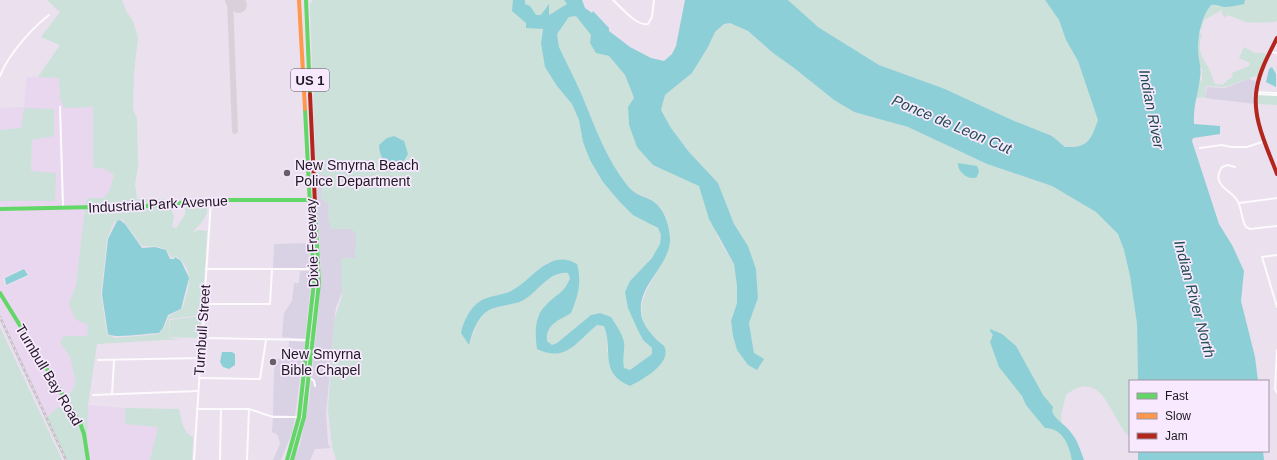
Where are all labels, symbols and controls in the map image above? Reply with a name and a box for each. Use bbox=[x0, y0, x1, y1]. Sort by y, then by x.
water label: Indian River bbox=[1136, 68, 1168, 151]
road number: US 1 bbox=[291, 69, 329, 91]
water label: Ponce de Leon Cut bbox=[890, 91, 1015, 157]
place label: New Smyrna Beach Police Department bbox=[295, 157, 419, 189]
marker: New Smyrna Beach Police Department bbox=[282, 168, 292, 178]
street label: Industrial Park Avenue bbox=[88, 192, 228, 216]
street label: Dixie Freeway bbox=[302, 198, 322, 288]
water label: Indian River North bbox=[1171, 238, 1219, 360]
street label: Turnbull Street bbox=[191, 284, 213, 376]
street label: Turnbull Bay Road bbox=[12, 321, 86, 429]
place label: New Smyrna Bible Chapel bbox=[281, 346, 361, 378]
marker: New Smyrna Bible Chapel bbox=[268, 357, 278, 367]
legend bbox=[1129, 380, 1269, 452]
text: Fast bbox=[1165, 389, 1189, 403]
text: Slow bbox=[1165, 409, 1191, 423]
text: Jam bbox=[1165, 429, 1188, 443]

